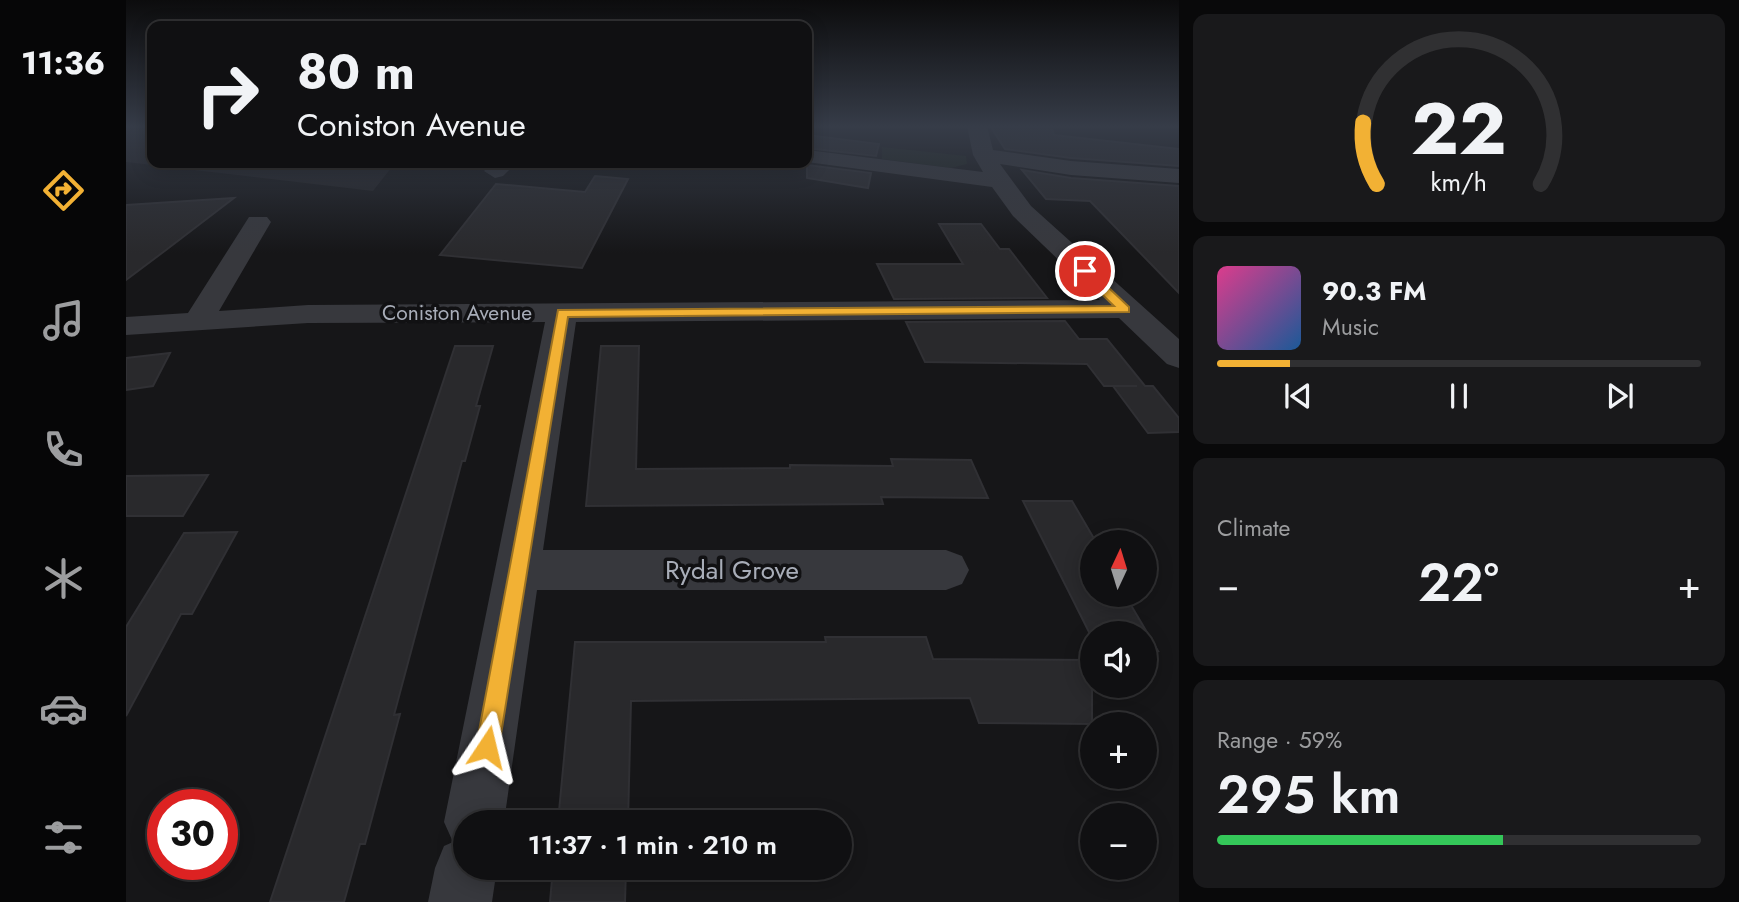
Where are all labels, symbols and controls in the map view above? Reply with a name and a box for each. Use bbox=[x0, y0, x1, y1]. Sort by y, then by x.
text: 80 m bbox=[297, 37, 415, 107]
text: 11:36 bbox=[21, 40, 105, 86]
icon: right bbox=[182, 49, 273, 140]
text: 22 bbox=[1411, 76, 1507, 181]
text: Coniston Avenue bbox=[297, 102, 526, 148]
text: km/h bbox=[1431, 164, 1487, 200]
icon: directions bbox=[39, 166, 88, 215]
pin bbox=[1055, 241, 1115, 301]
icon: arrive bbox=[1066, 252, 1104, 290]
text: 90.3 FM bbox=[1322, 272, 1426, 310]
icon: music bbox=[39, 296, 88, 345]
street label: Coniston Avenue bbox=[382, 298, 532, 328]
text: Music bbox=[1322, 310, 1379, 344]
icon: previous bbox=[1279, 377, 1317, 415]
icon: pause bbox=[1440, 377, 1478, 415]
icon: next bbox=[1601, 377, 1639, 415]
icon: phone bbox=[39, 425, 88, 474]
text: Climate bbox=[1217, 511, 1290, 545]
north arrow bbox=[1080, 530, 1157, 607]
map controls bbox=[1080, 530, 1157, 880]
text: 22° bbox=[1418, 545, 1499, 621]
street label: Rydal Grove bbox=[665, 551, 799, 589]
icon: climate bbox=[39, 554, 88, 603]
text: − bbox=[1217, 557, 1239, 612]
text: + bbox=[1678, 557, 1701, 612]
button: sound bbox=[1080, 621, 1157, 698]
icon: car bbox=[39, 684, 88, 733]
position arrow bbox=[450, 710, 524, 784]
button: + bbox=[1080, 712, 1157, 789]
text: Range · 59% bbox=[1217, 723, 1342, 757]
text: 295 km bbox=[1217, 757, 1401, 833]
speed limit sign: 30 bbox=[147, 789, 238, 880]
button: − bbox=[1080, 803, 1157, 880]
icon: filters bbox=[39, 813, 88, 862]
text: 11:37 · 1 min · 210 m bbox=[528, 826, 777, 864]

